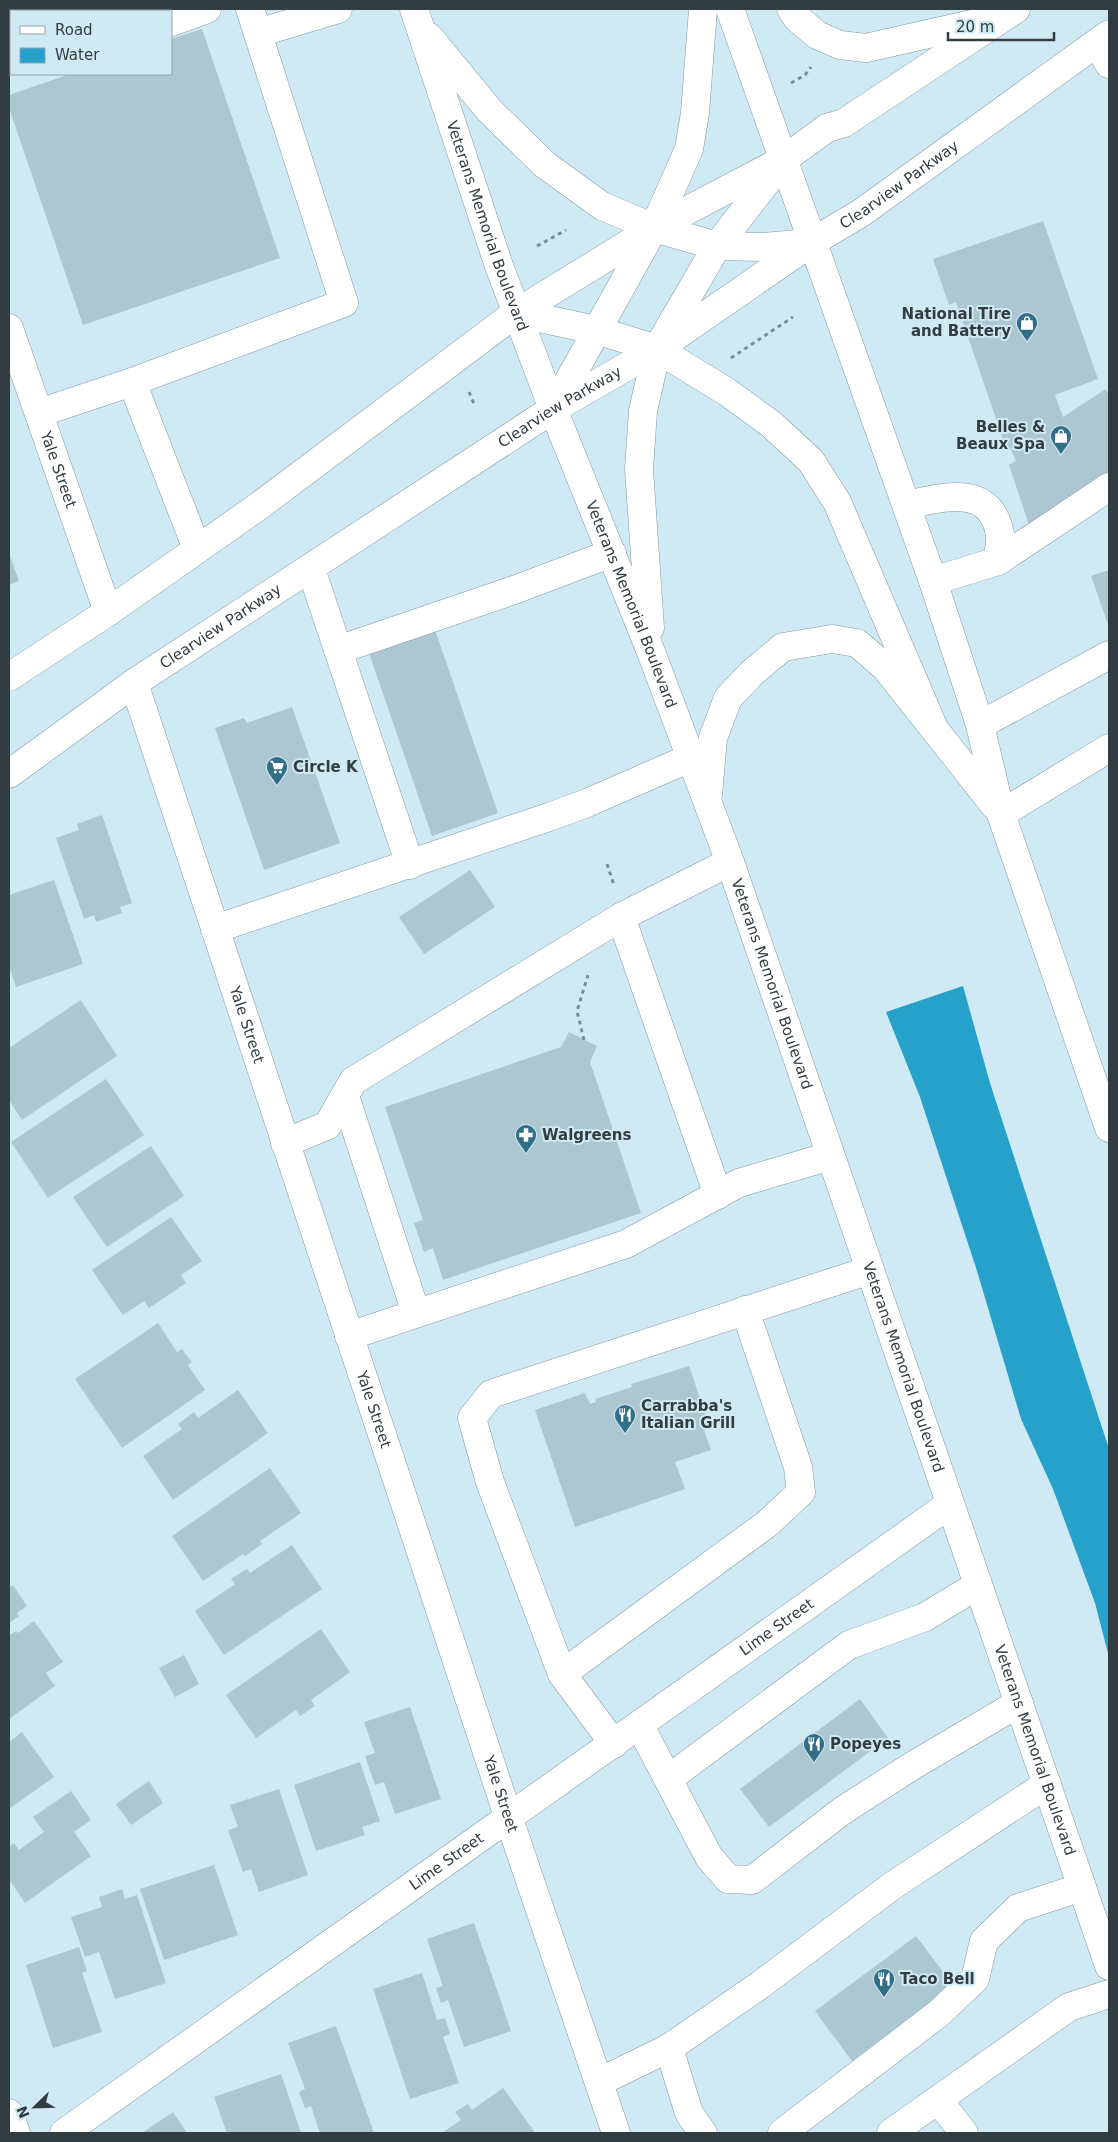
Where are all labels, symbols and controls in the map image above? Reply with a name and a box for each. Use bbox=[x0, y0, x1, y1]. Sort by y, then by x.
legend bbox=[10, 10, 172, 75]
scale bar bbox=[948, 10, 1054, 42]
text: 20 m bbox=[956, 18, 994, 36]
text: Road bbox=[55, 21, 93, 39]
text: Water bbox=[55, 46, 100, 64]
street label: Veterans Memorial Boulevard bbox=[443, 118, 532, 334]
street label: Clearview Parkway bbox=[836, 137, 962, 233]
place label: National Tire and Battery bbox=[902, 305, 1011, 340]
shop icon: National Tire and Battery bbox=[1015, 311, 1039, 342]
street label: Clearview Parkway bbox=[495, 362, 625, 452]
place label: Belles & Beaux Spa bbox=[956, 418, 1045, 453]
shop icon: Belles & Beaux Spa bbox=[1049, 424, 1073, 455]
street label: Yale Street bbox=[36, 428, 80, 511]
street label: Veterans Memorial Boulevard bbox=[582, 498, 680, 711]
street label: Clearview Parkway bbox=[156, 580, 285, 673]
supermarket icon: Circle K bbox=[265, 755, 289, 786]
place label: Circle K bbox=[293, 758, 359, 776]
street label: Veterans Memorial Boulevard bbox=[727, 876, 816, 1092]
street label: Yale Street bbox=[225, 983, 268, 1066]
pharmacy icon: Walgreens bbox=[514, 1123, 538, 1154]
place label: Walgreens bbox=[542, 1126, 631, 1144]
street label: Veterans Memorial Boulevard bbox=[859, 1260, 948, 1475]
street label: Yale Street bbox=[352, 1368, 395, 1450]
place label: Carrabba's Italian Grill bbox=[641, 1397, 735, 1432]
restaurant icon: Carrabba's Italian Grill bbox=[613, 1403, 637, 1434]
street label: Lime Street bbox=[736, 1595, 817, 1660]
street label: Veterans Memorial Boulevard bbox=[990, 1643, 1079, 1858]
restaurant icon: Popeyes bbox=[802, 1732, 826, 1763]
place label: Popeyes bbox=[830, 1735, 901, 1753]
street label: Yale Street bbox=[479, 1752, 522, 1835]
street label: Lime Street bbox=[406, 1829, 487, 1894]
restaurant icon: Taco Bell bbox=[872, 1967, 896, 1998]
place label: Taco Bell bbox=[900, 1970, 975, 1988]
north arrow bbox=[10, 2082, 60, 2132]
text: N bbox=[13, 2104, 33, 2121]

